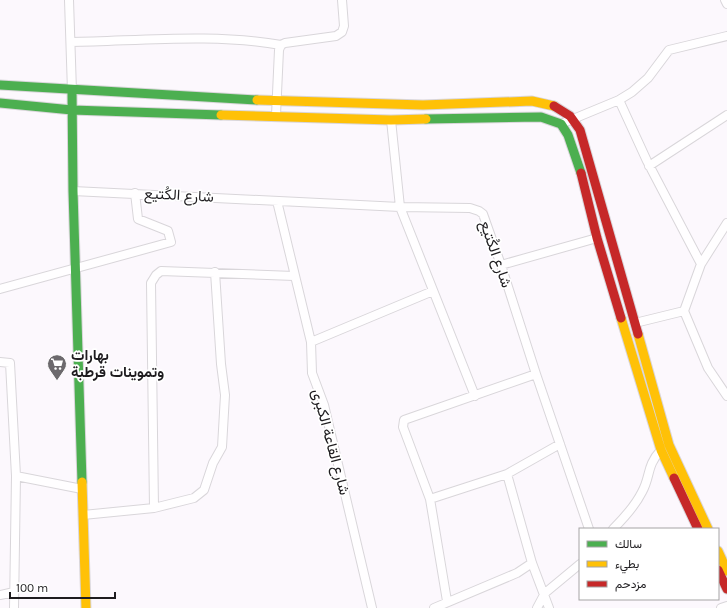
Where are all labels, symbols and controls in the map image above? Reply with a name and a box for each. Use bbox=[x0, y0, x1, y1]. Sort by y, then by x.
street label: شارع الكُتيع bbox=[144, 184, 215, 208]
street label: شارع الكُتيع bbox=[474, 218, 516, 291]
place label: بهارات وتموينات قرطبة bbox=[71, 346, 164, 381]
supermarket icon: بهارات وتموينات قرطبة bbox=[46, 353, 68, 381]
street label: شارع القاعة الكبرى bbox=[306, 387, 354, 498]
legend bbox=[579, 528, 719, 600]
text: سالك bbox=[615, 537, 642, 551]
text: بطيء bbox=[615, 557, 639, 574]
scale bar bbox=[10, 574, 115, 600]
text: مزدحم bbox=[615, 577, 646, 592]
text: 100 m bbox=[16, 581, 48, 595]

